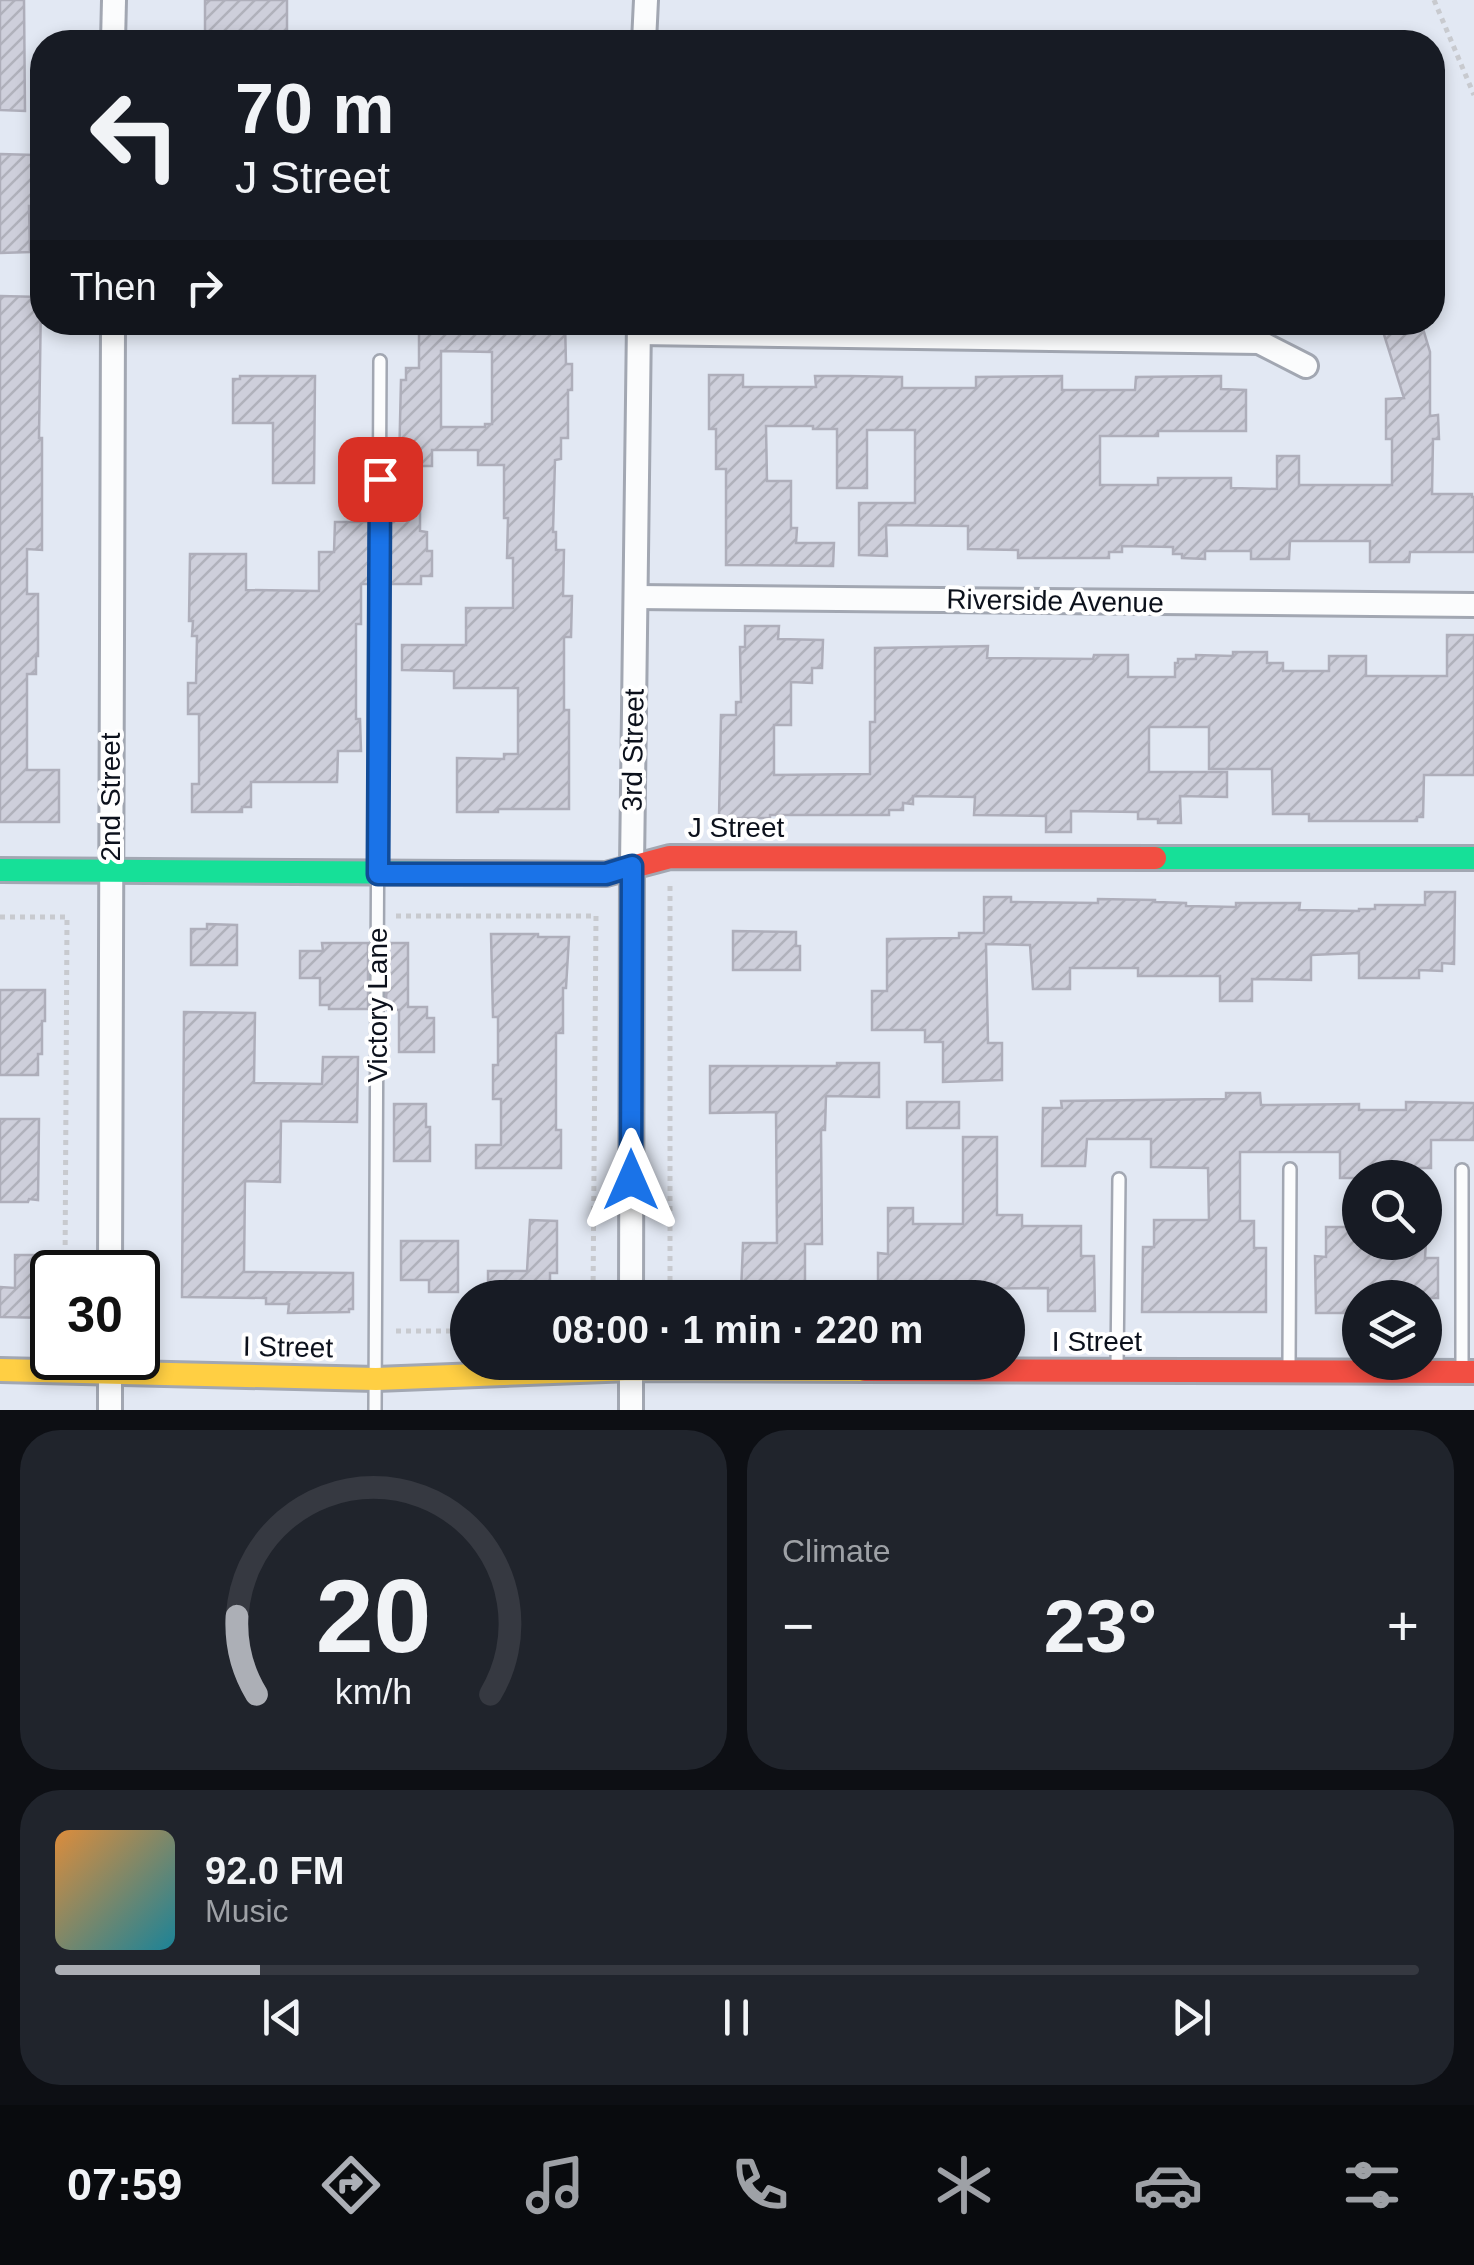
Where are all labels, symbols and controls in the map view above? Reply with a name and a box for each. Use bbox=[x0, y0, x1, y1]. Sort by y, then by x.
icon: left bbox=[70, 70, 200, 200]
text: 70 m bbox=[235, 70, 395, 148]
text: J Street bbox=[235, 152, 390, 203]
icon: right bbox=[177, 260, 232, 315]
text: Then bbox=[70, 266, 157, 308]
pin bbox=[338, 437, 423, 522]
icon: arrive bbox=[353, 452, 408, 507]
street label: Riverside Avenue bbox=[946, 584, 1164, 618]
street label: 3rd Street bbox=[616, 688, 650, 812]
street label: 2nd Street bbox=[95, 732, 126, 862]
street label: J Street bbox=[688, 812, 784, 843]
street label: Victory Lane bbox=[362, 927, 393, 1083]
position arrow bbox=[579, 1128, 683, 1232]
map controls bbox=[1342, 1160, 1442, 1380]
button: search bbox=[1342, 1160, 1442, 1260]
speed limit sign: 30 bbox=[30, 1250, 160, 1380]
button: layers bbox=[1342, 1280, 1442, 1380]
text: 08:00 · 1 min · 220 m bbox=[552, 1309, 923, 1351]
street label: I Street bbox=[1052, 1326, 1142, 1357]
street label: I Street bbox=[243, 1331, 334, 1363]
text: Climate bbox=[782, 1533, 890, 1569]
text: 20 bbox=[316, 1558, 431, 1674]
text: 23° bbox=[1044, 1584, 1157, 1668]
text: − bbox=[782, 1595, 814, 1657]
text: + bbox=[1387, 1595, 1419, 1657]
text: km/h bbox=[335, 1672, 412, 1712]
text: 92.0 FM bbox=[205, 1850, 344, 1892]
text: Music bbox=[205, 1893, 289, 1929]
icon: previous bbox=[255, 1990, 310, 2045]
icon: pause bbox=[709, 1990, 764, 2045]
icon: next bbox=[1164, 1990, 1219, 2045]
icon: directions bbox=[316, 2150, 386, 2220]
icon: music bbox=[520, 2150, 590, 2220]
icon: phone bbox=[725, 2150, 795, 2220]
icon: climate bbox=[929, 2150, 999, 2220]
icon: car bbox=[1133, 2150, 1203, 2220]
icon: filters bbox=[1337, 2150, 1407, 2220]
text: 07:59 bbox=[67, 2159, 182, 2210]

